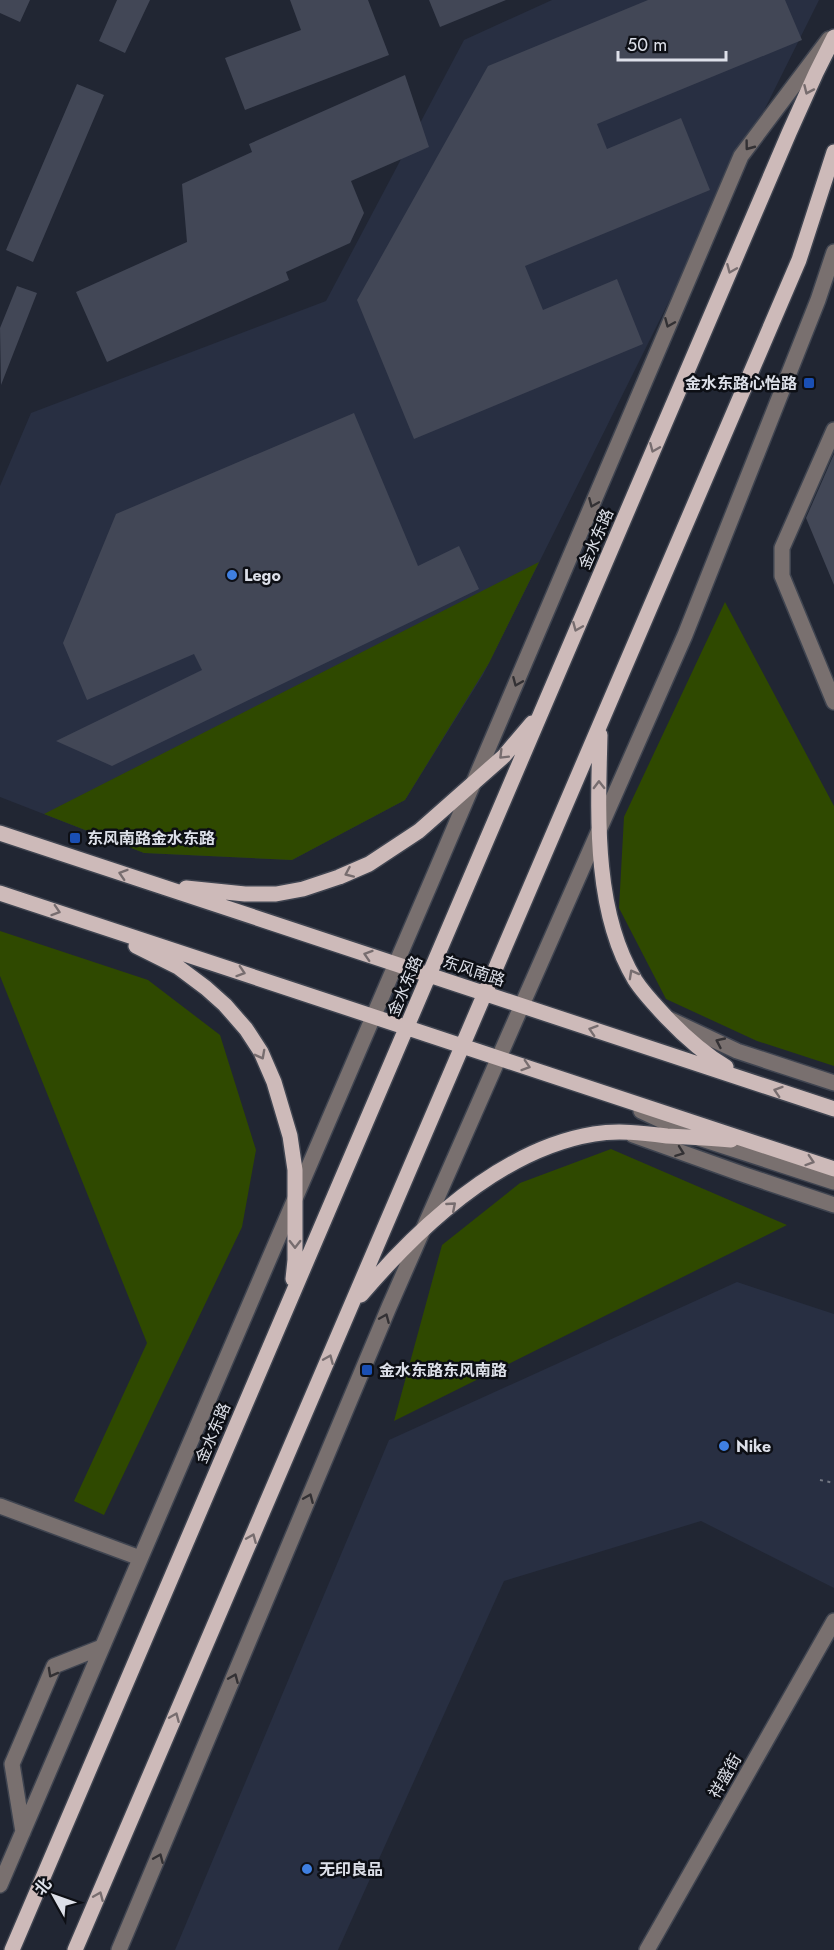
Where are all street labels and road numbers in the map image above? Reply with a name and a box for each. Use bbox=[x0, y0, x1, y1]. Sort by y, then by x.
street label: 金水东路 bbox=[573, 505, 619, 573]
street label: 东风南路 bbox=[440, 950, 508, 992]
street label: 金水东路 bbox=[382, 952, 428, 1020]
street label: 金水东路 bbox=[190, 1399, 236, 1467]
street label: 祥盛街 bbox=[703, 1749, 747, 1803]

